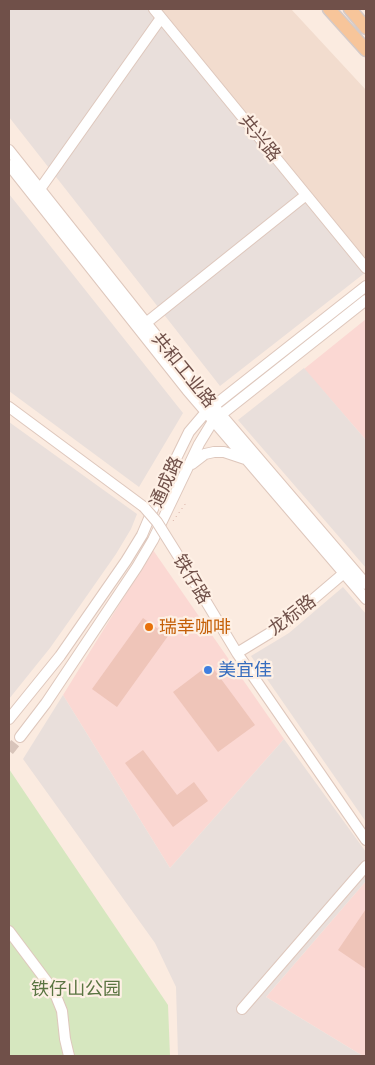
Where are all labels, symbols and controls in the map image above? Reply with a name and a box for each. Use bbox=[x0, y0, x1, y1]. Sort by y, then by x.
street label: 共兴路 bbox=[235, 110, 285, 166]
street label: 共和工业路 bbox=[147, 328, 221, 412]
street label: 通成路 bbox=[145, 453, 187, 511]
street label: 铁仔路 bbox=[169, 550, 215, 608]
street label: 龙标路 bbox=[264, 590, 320, 640]
place label: 瑞幸咖啡 bbox=[159, 616, 231, 638]
marker: 瑞幸咖啡 bbox=[143, 621, 155, 633]
place label: 美宜佳 bbox=[218, 659, 272, 681]
marker: 美宜佳 bbox=[202, 664, 214, 676]
park label: 铁仔山公园 bbox=[31, 978, 121, 1000]

